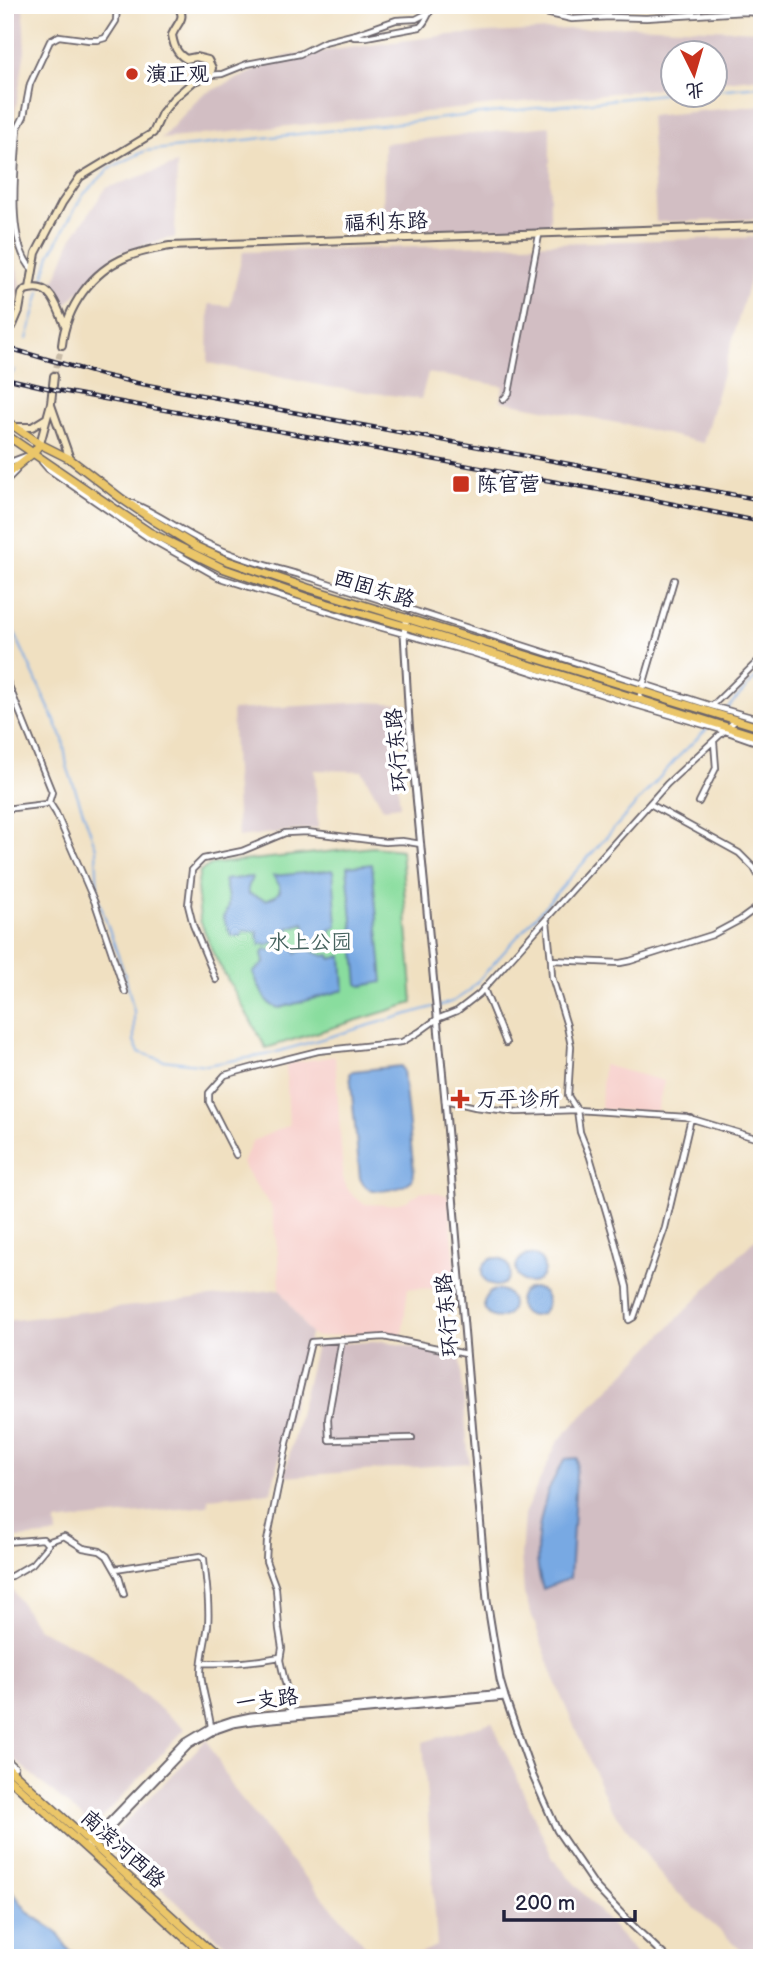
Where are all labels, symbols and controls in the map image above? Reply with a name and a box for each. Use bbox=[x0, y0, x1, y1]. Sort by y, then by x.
north arrow bbox=[658, 38, 728, 108]
place label: 演正观 bbox=[146, 62, 209, 87]
marker: 演正观 bbox=[124, 66, 140, 82]
text: 北 bbox=[685, 77, 706, 102]
street label: 福利东路 bbox=[344, 208, 428, 236]
place label: 陈官营 bbox=[477, 472, 540, 497]
marker: 陈官营 bbox=[451, 474, 471, 494]
street label: 西固东路 bbox=[330, 565, 418, 613]
street label: 环行东路 bbox=[381, 707, 413, 793]
park label: 水上公园 bbox=[268, 930, 352, 955]
place label: 万平诊所 bbox=[476, 1087, 560, 1112]
marker: 万平诊所 bbox=[450, 1089, 470, 1109]
street label: 环行东路 bbox=[431, 1272, 463, 1358]
street label: 一支路 bbox=[234, 1684, 300, 1716]
street label: 南滨河西路 bbox=[76, 1805, 170, 1893]
scale bar bbox=[504, 1879, 636, 1923]
text: 200 m bbox=[515, 1891, 575, 1916]

